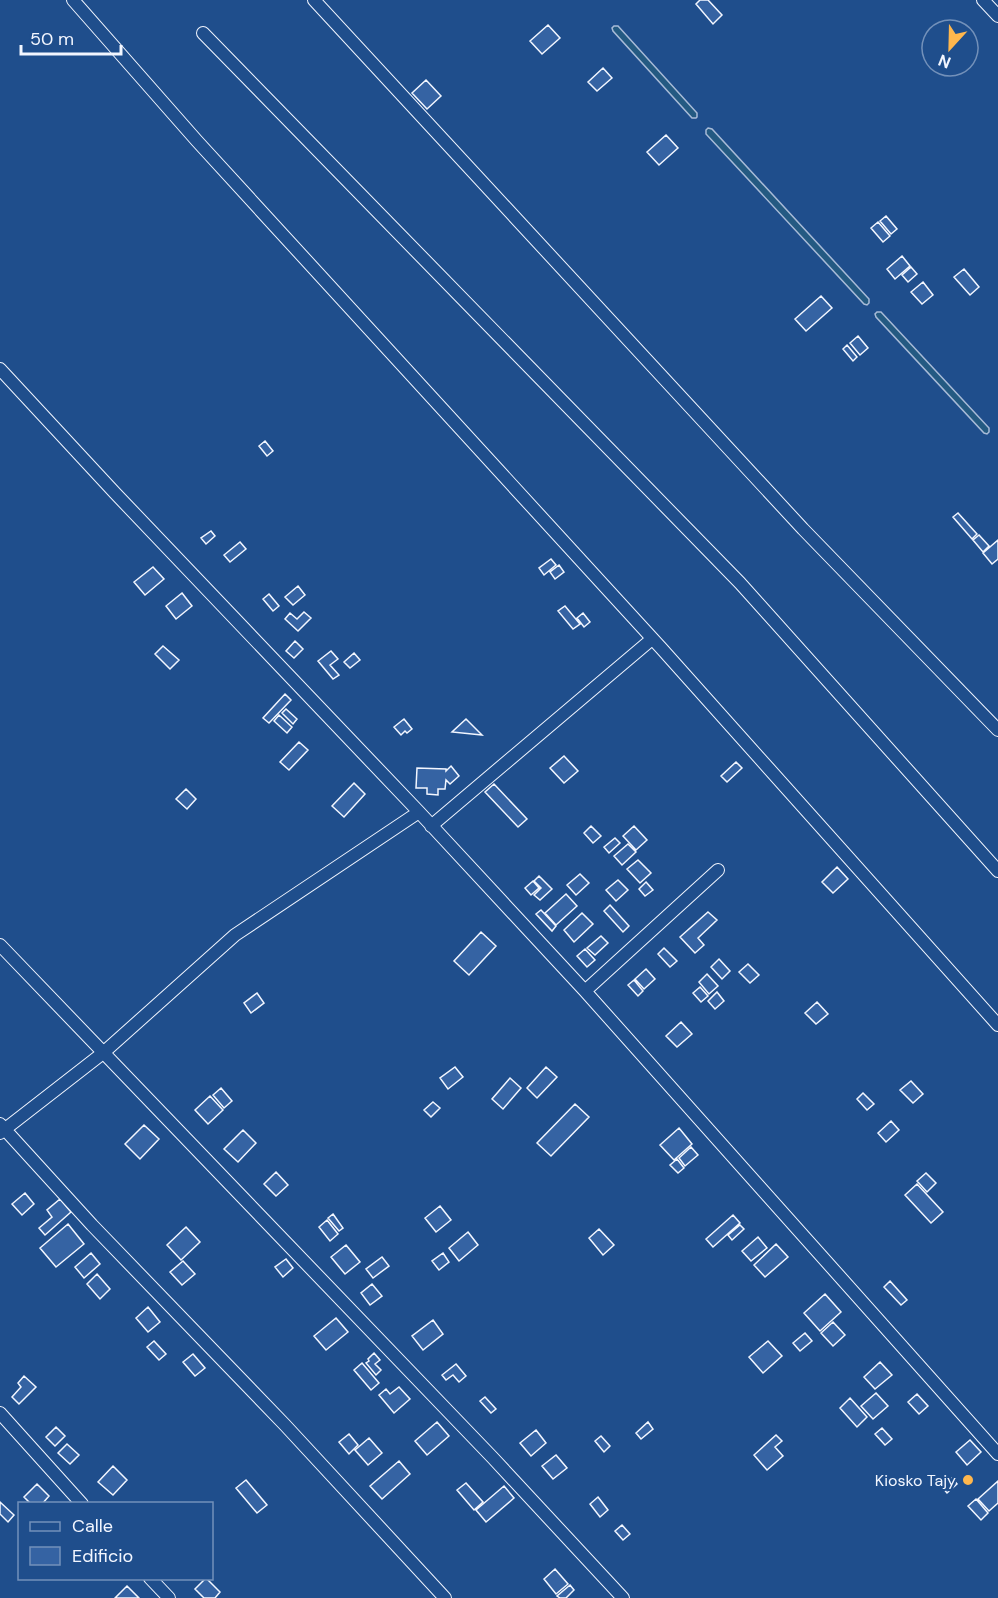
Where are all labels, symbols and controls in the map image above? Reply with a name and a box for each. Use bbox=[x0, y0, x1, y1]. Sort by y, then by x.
scale bar bbox=[21, 18, 122, 56]
north arrow bbox=[920, 18, 980, 78]
text: 50 m bbox=[30, 27, 74, 51]
text: N bbox=[935, 50, 954, 73]
place label: Kiosko Tajy bbox=[875, 1470, 956, 1491]
marker: Kiosko Tajy bbox=[961, 1473, 975, 1487]
legend bbox=[18, 1502, 213, 1580]
text: Calle bbox=[72, 1514, 113, 1538]
text: Edificio bbox=[72, 1544, 133, 1568]

